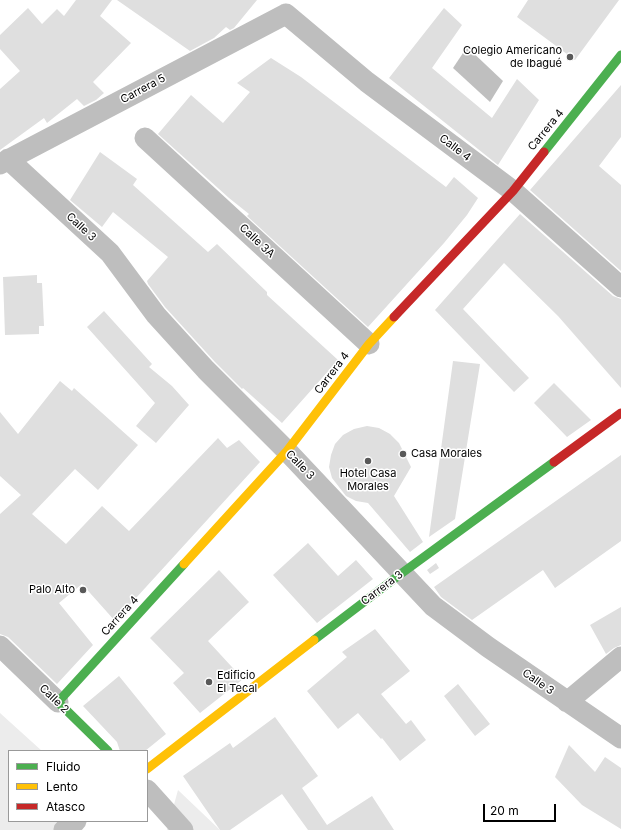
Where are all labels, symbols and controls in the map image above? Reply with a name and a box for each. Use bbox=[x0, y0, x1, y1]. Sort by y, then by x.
place label: Colegio Americano de Ibagué bbox=[463, 44, 562, 70]
marker: Colegio Americano de Ibagué bbox=[565, 52, 575, 62]
street label: Carrera 5 bbox=[118, 72, 168, 106]
street label: Carrera 4 bbox=[525, 107, 567, 153]
street label: Calle 4 bbox=[437, 132, 473, 164]
street label: Calle 3 bbox=[63, 210, 99, 244]
street label: Calle 3A bbox=[237, 221, 277, 261]
street label: Carrera 4 bbox=[312, 349, 352, 397]
place label: Casa Morales bbox=[411, 447, 482, 461]
street label: Calle 3 bbox=[283, 448, 317, 482]
marker: Casa Morales bbox=[398, 449, 408, 459]
marker: Hotel Casa Morales bbox=[363, 456, 373, 466]
place label: Hotel Casa Morales bbox=[340, 467, 396, 493]
street label: Carrera 3 bbox=[358, 568, 406, 608]
place label: Palo Alto bbox=[29, 583, 75, 597]
marker: Palo Alto bbox=[78, 585, 88, 595]
street label: Carrera 4 bbox=[99, 593, 141, 639]
street label: Calle 3 bbox=[520, 666, 556, 698]
place label: Edificio El Tecal bbox=[217, 669, 257, 695]
marker: Edificio El Tecal bbox=[204, 677, 214, 687]
street label: Calle 2 bbox=[37, 682, 71, 716]
legend bbox=[8, 750, 148, 822]
text: Fluido bbox=[46, 759, 81, 774]
text: Lento bbox=[46, 779, 78, 794]
scale bar bbox=[485, 796, 558, 822]
text: Atasco bbox=[46, 799, 85, 814]
text: 20 m bbox=[490, 803, 519, 818]

